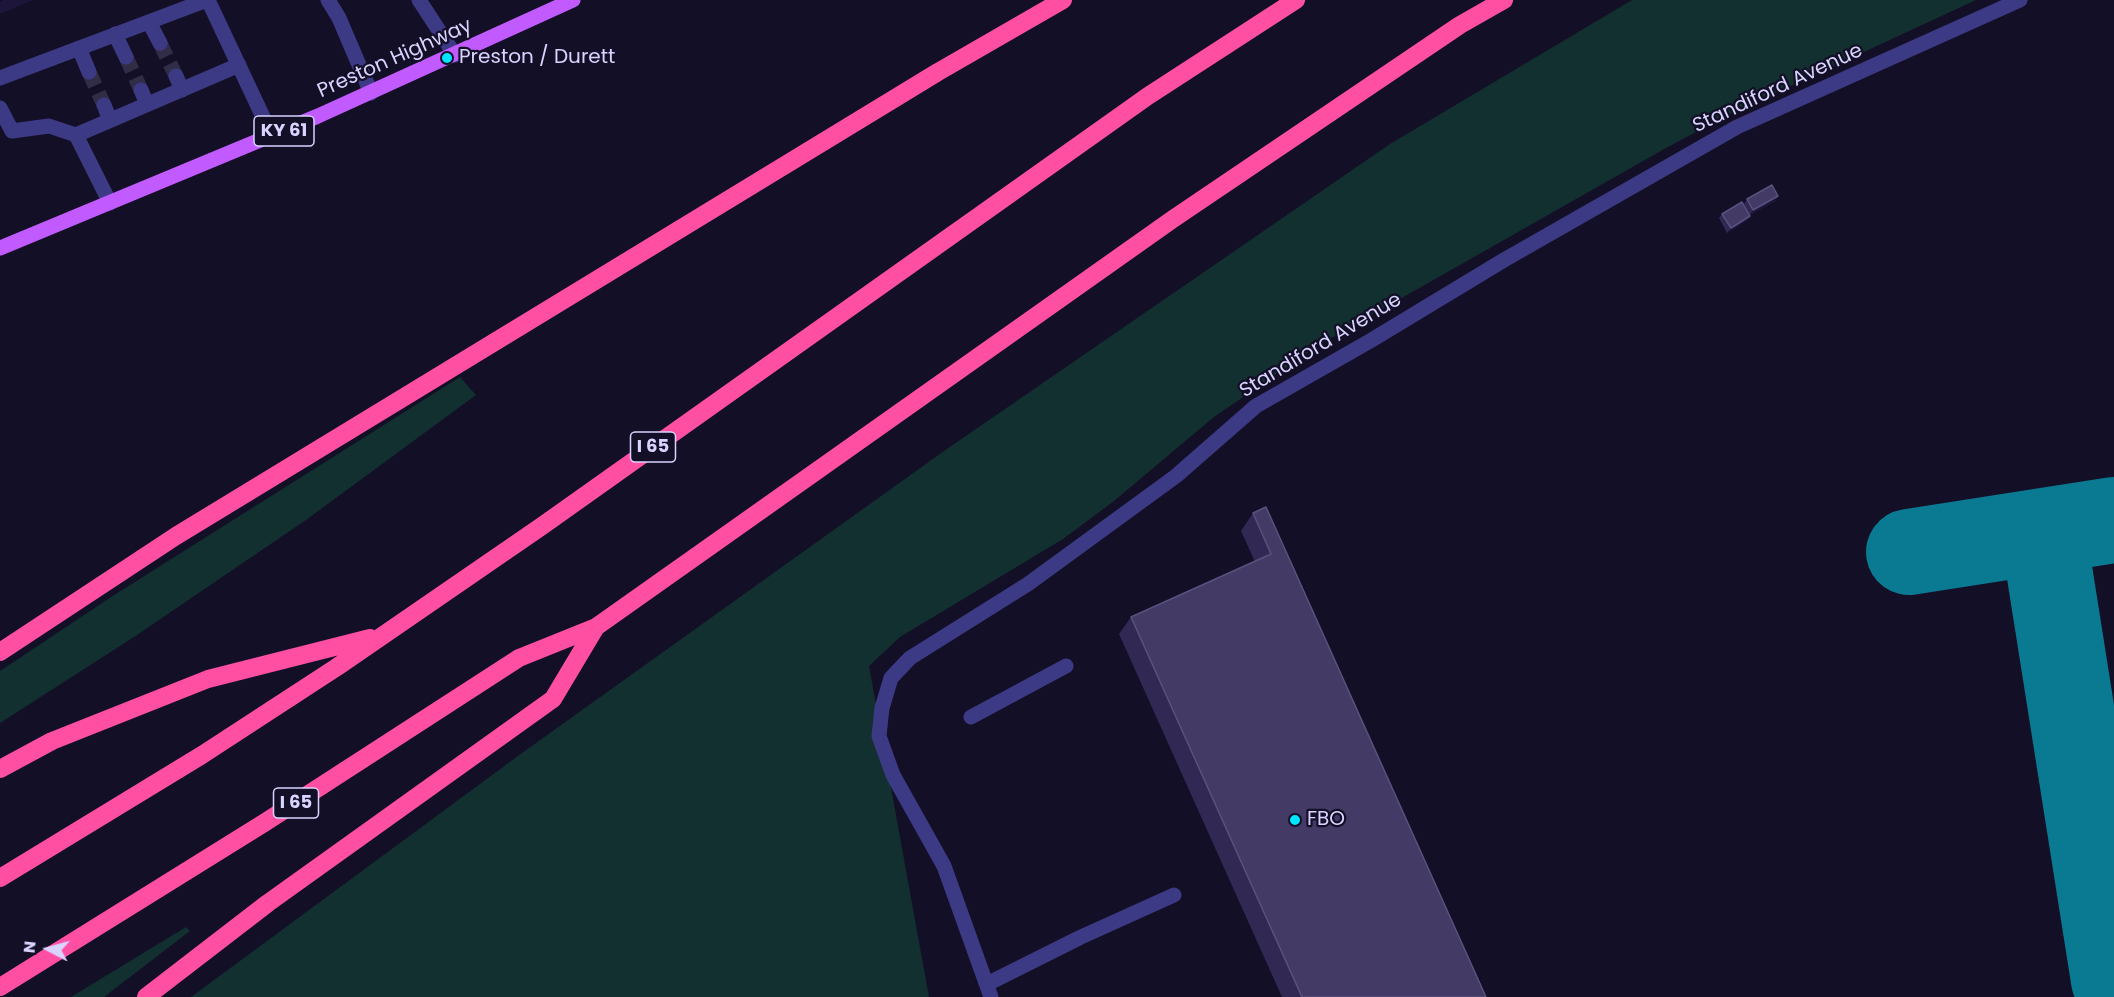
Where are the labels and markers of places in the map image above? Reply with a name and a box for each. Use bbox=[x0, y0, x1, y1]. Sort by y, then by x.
place label: Preston / Durett bbox=[459, 46, 615, 70]
marker: Preston / Durett bbox=[440, 51, 454, 65]
place label: FBO bbox=[1307, 808, 1345, 832]
marker: FBO bbox=[1288, 813, 1302, 827]

